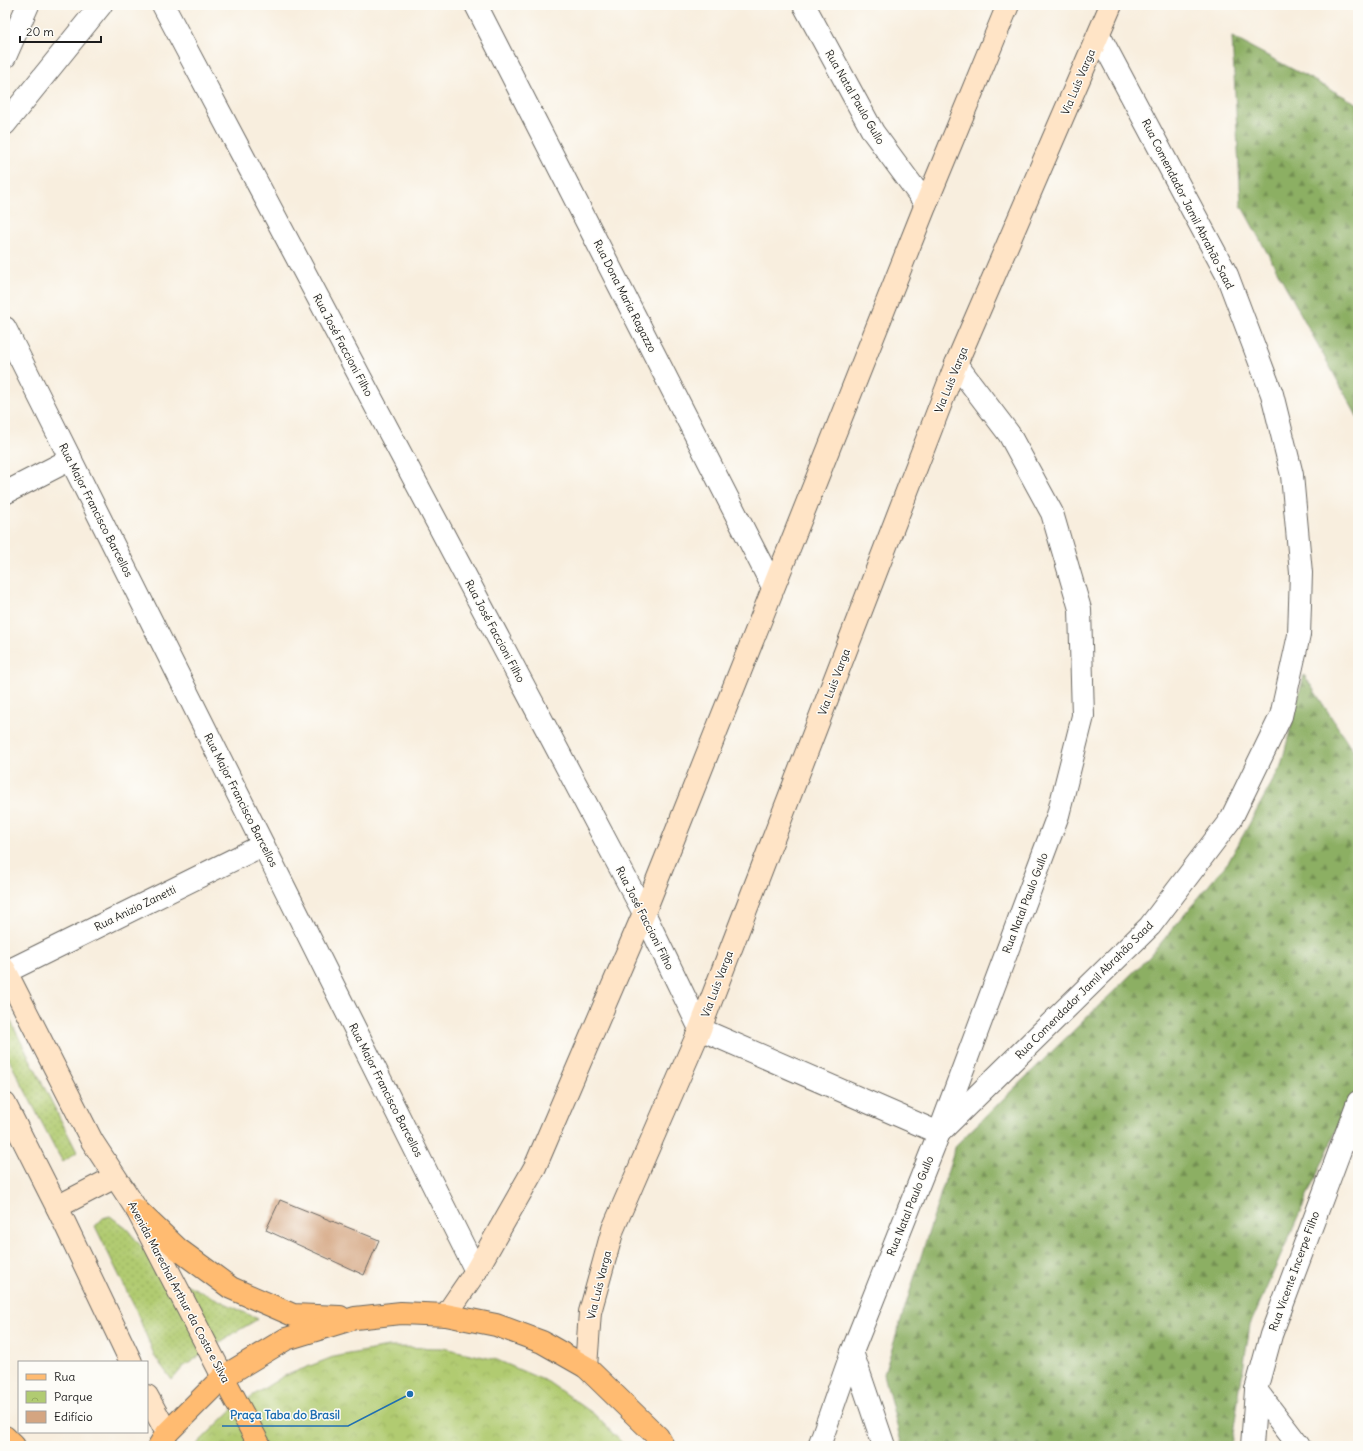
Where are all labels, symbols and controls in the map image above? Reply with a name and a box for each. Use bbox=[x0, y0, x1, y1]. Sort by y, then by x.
scale bar bbox=[20, 18, 101, 44]
text: 20 m bbox=[26, 24, 54, 39]
street label: Rua Natal Paulo Gullo bbox=[822, 47, 888, 147]
street label: Via Luís Varga bbox=[1058, 47, 1098, 117]
street label: Rua Comendador Jamil Abrahão Saad bbox=[1139, 117, 1237, 292]
street label: Rua Dona Maria Ragazzo bbox=[590, 237, 660, 355]
street label: Rua José Faccioni Filho bbox=[310, 291, 376, 399]
street label: Via Luís Varga bbox=[931, 345, 971, 415]
street label: Rua Major Francisco Barcellos bbox=[56, 441, 136, 579]
street label: Rua José Faccioni Filho bbox=[462, 577, 528, 685]
street label: Via Luís Varga bbox=[815, 647, 853, 717]
street label: Rua Major Francisco Barcellos bbox=[201, 731, 281, 869]
street label: Rua Natal Paulo Gullo bbox=[999, 851, 1051, 955]
street label: Rua José Faccioni Filho bbox=[613, 864, 677, 972]
street label: Rua Anizio Zanetti bbox=[92, 882, 178, 934]
street label: Rua Comendador Jamil Abrahão Saad bbox=[1012, 918, 1156, 1062]
street label: Via Luís Varga bbox=[698, 949, 736, 1019]
street label: Rua Major Francisco Barcellos bbox=[346, 1021, 426, 1159]
street label: Rua Natal Paulo Gullo bbox=[884, 1154, 936, 1258]
street label: Avenida Marechal Arthur da Costa e Silva bbox=[125, 1199, 233, 1385]
street label: Rua Vicente Incerpe Filho bbox=[1266, 1209, 1322, 1333]
street label: Via Luís Varga bbox=[584, 1249, 614, 1321]
legend bbox=[18, 1361, 148, 1433]
text: Rua bbox=[54, 1369, 76, 1384]
text: Parque bbox=[54, 1389, 93, 1404]
callout: Praça Taba do Brasil bbox=[222, 1402, 348, 1426]
text: Praça Taba do Brasil bbox=[230, 1407, 340, 1423]
text: Edifício bbox=[54, 1409, 93, 1424]

